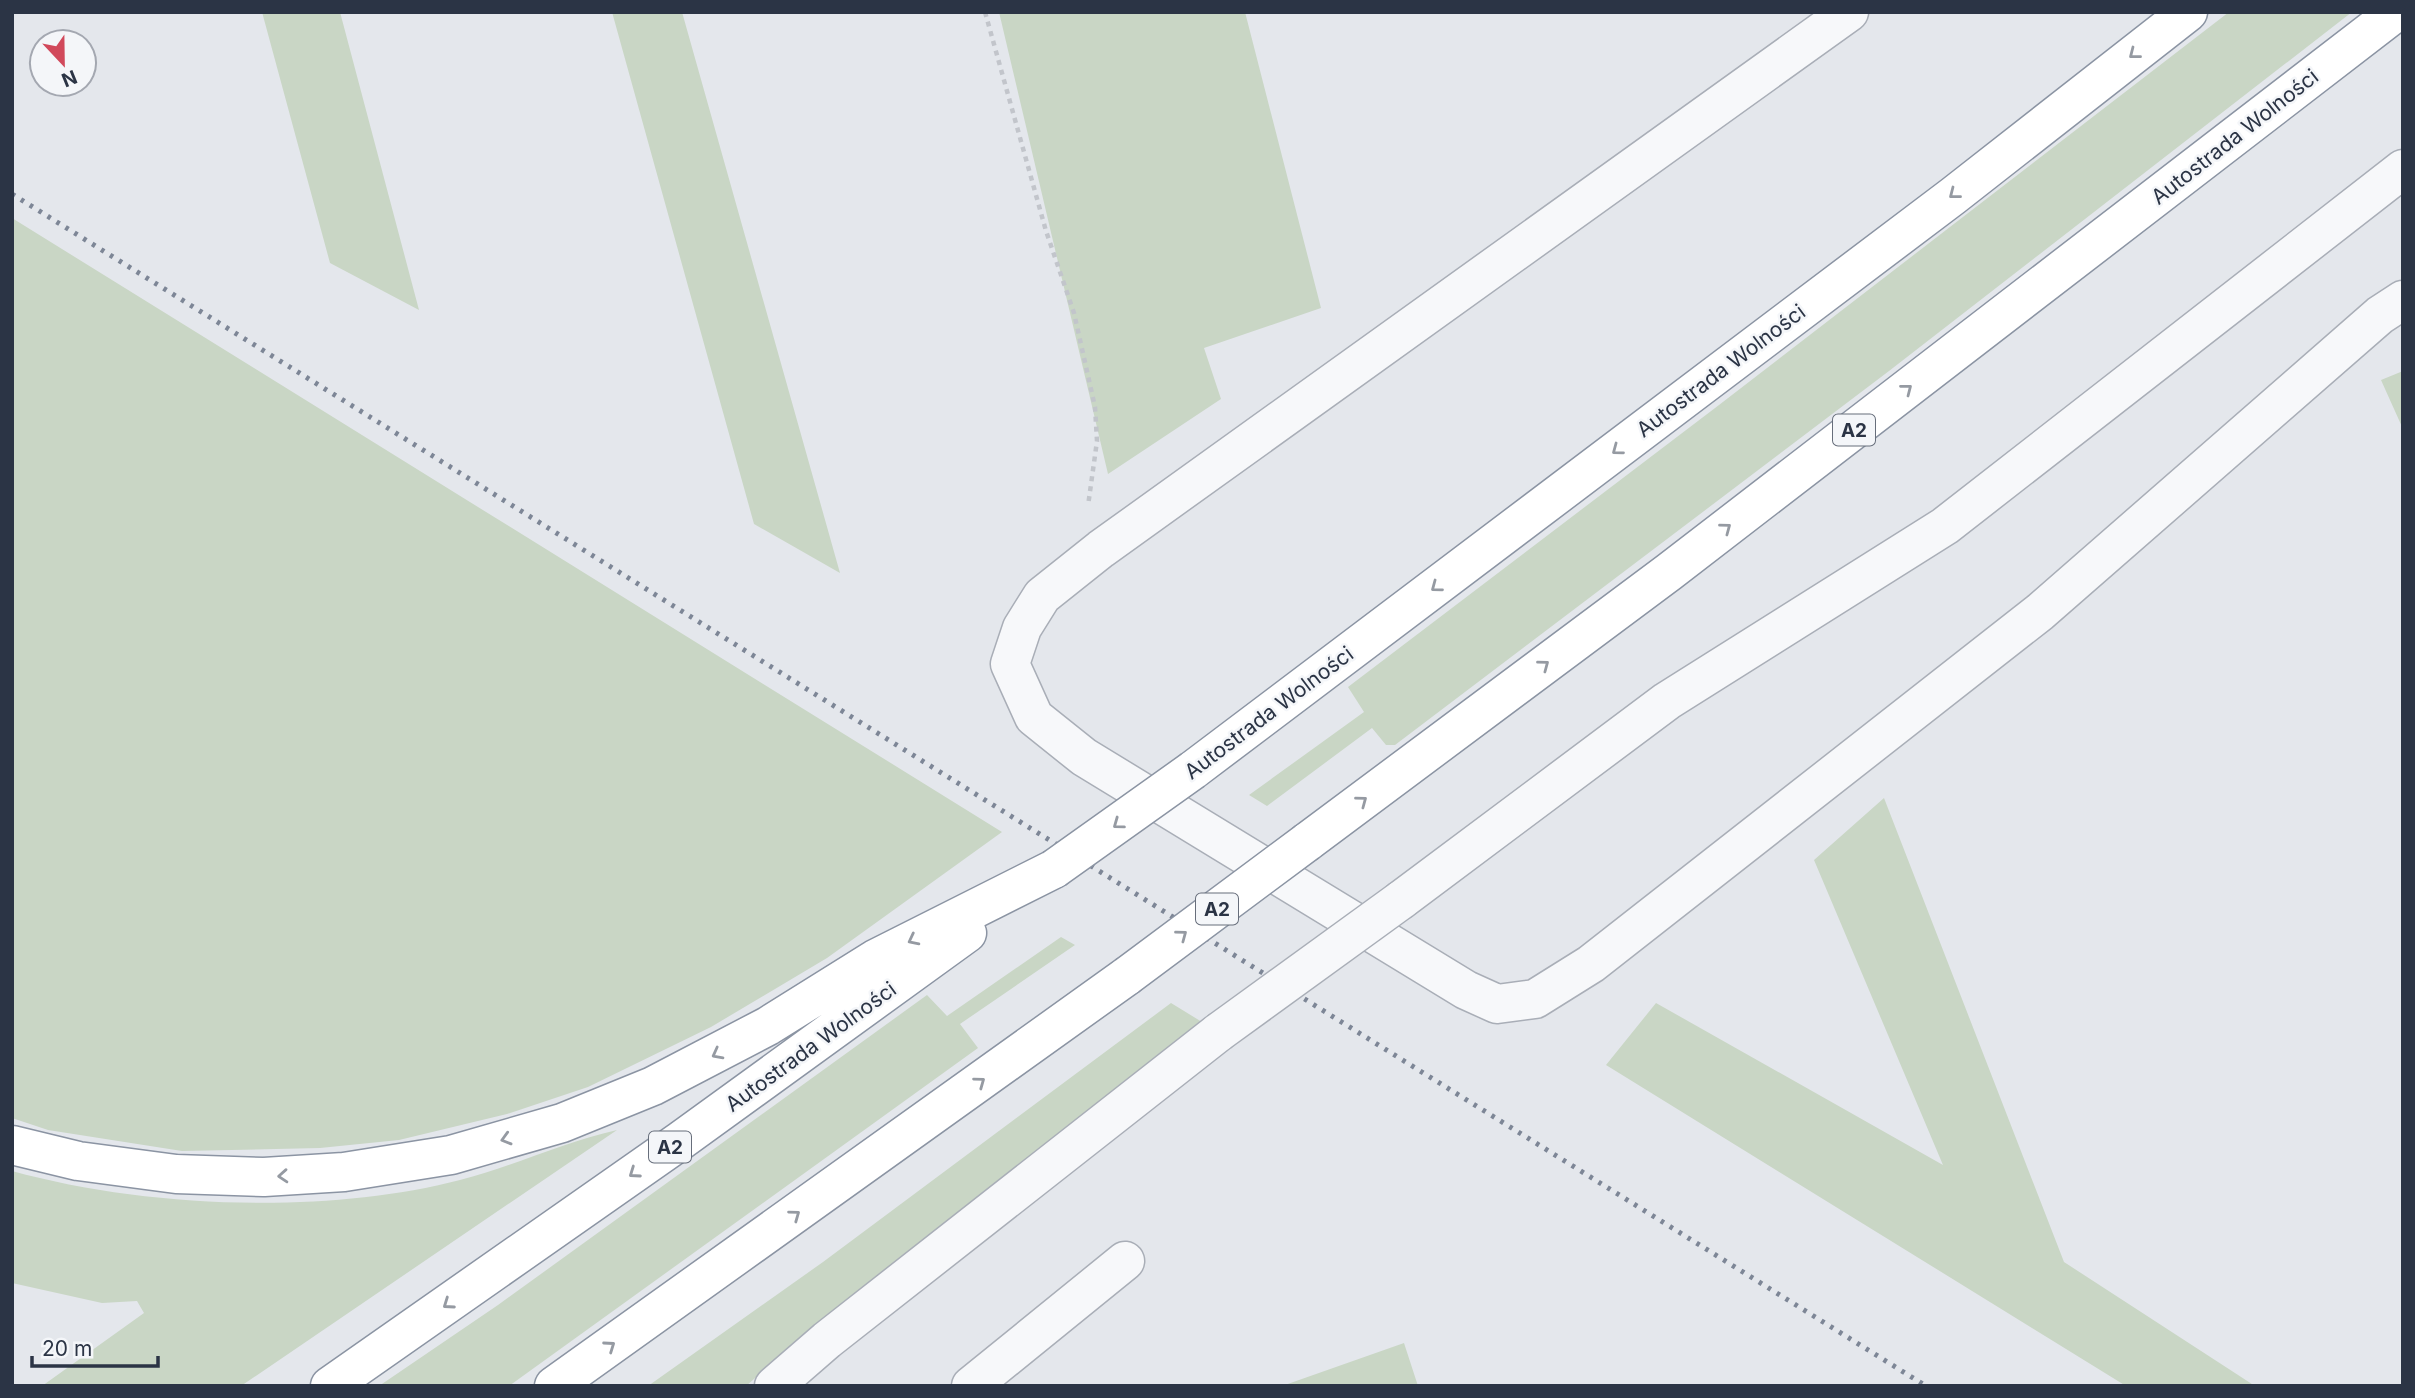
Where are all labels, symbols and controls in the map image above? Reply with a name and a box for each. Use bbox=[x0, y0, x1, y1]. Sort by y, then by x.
north arrow bbox=[28, 28, 98, 98]
one-way arrow bbox=[2129, 46, 2141, 59]
street label: Autostrada Wolności bbox=[2146, 64, 2323, 210]
text: N bbox=[58, 65, 80, 92]
one-way arrow bbox=[1950, 186, 1962, 199]
street label: Autostrada Wolności bbox=[1631, 299, 1810, 442]
one-way arrow bbox=[1899, 385, 1911, 398]
road number: A2 bbox=[1833, 414, 1875, 446]
one-way arrow bbox=[1612, 442, 1625, 455]
one-way arrow bbox=[1718, 523, 1731, 536]
one-way arrow bbox=[1431, 579, 1443, 592]
street label: Autostrada Wolności bbox=[1179, 641, 1358, 784]
one-way arrow bbox=[1537, 660, 1549, 673]
one-way arrow bbox=[1354, 796, 1367, 809]
one-way arrow bbox=[1113, 816, 1126, 828]
road number: A2 bbox=[1196, 894, 1238, 925]
one-way arrow bbox=[908, 931, 920, 945]
one-way arrow bbox=[1174, 931, 1187, 944]
street label: Autostrada Wolności bbox=[720, 976, 901, 1117]
one-way arrow bbox=[712, 1045, 724, 1059]
one-way arrow bbox=[972, 1078, 985, 1090]
one-way arrow bbox=[501, 1131, 513, 1145]
road number: A2 bbox=[649, 1132, 691, 1162]
one-way arrow bbox=[629, 1165, 642, 1177]
one-way arrow bbox=[277, 1168, 288, 1183]
one-way arrow bbox=[787, 1210, 800, 1223]
one-way arrow bbox=[443, 1295, 456, 1308]
scale bar bbox=[32, 1324, 158, 1368]
text: 20 m bbox=[42, 1336, 92, 1361]
one-way arrow bbox=[602, 1342, 615, 1354]

